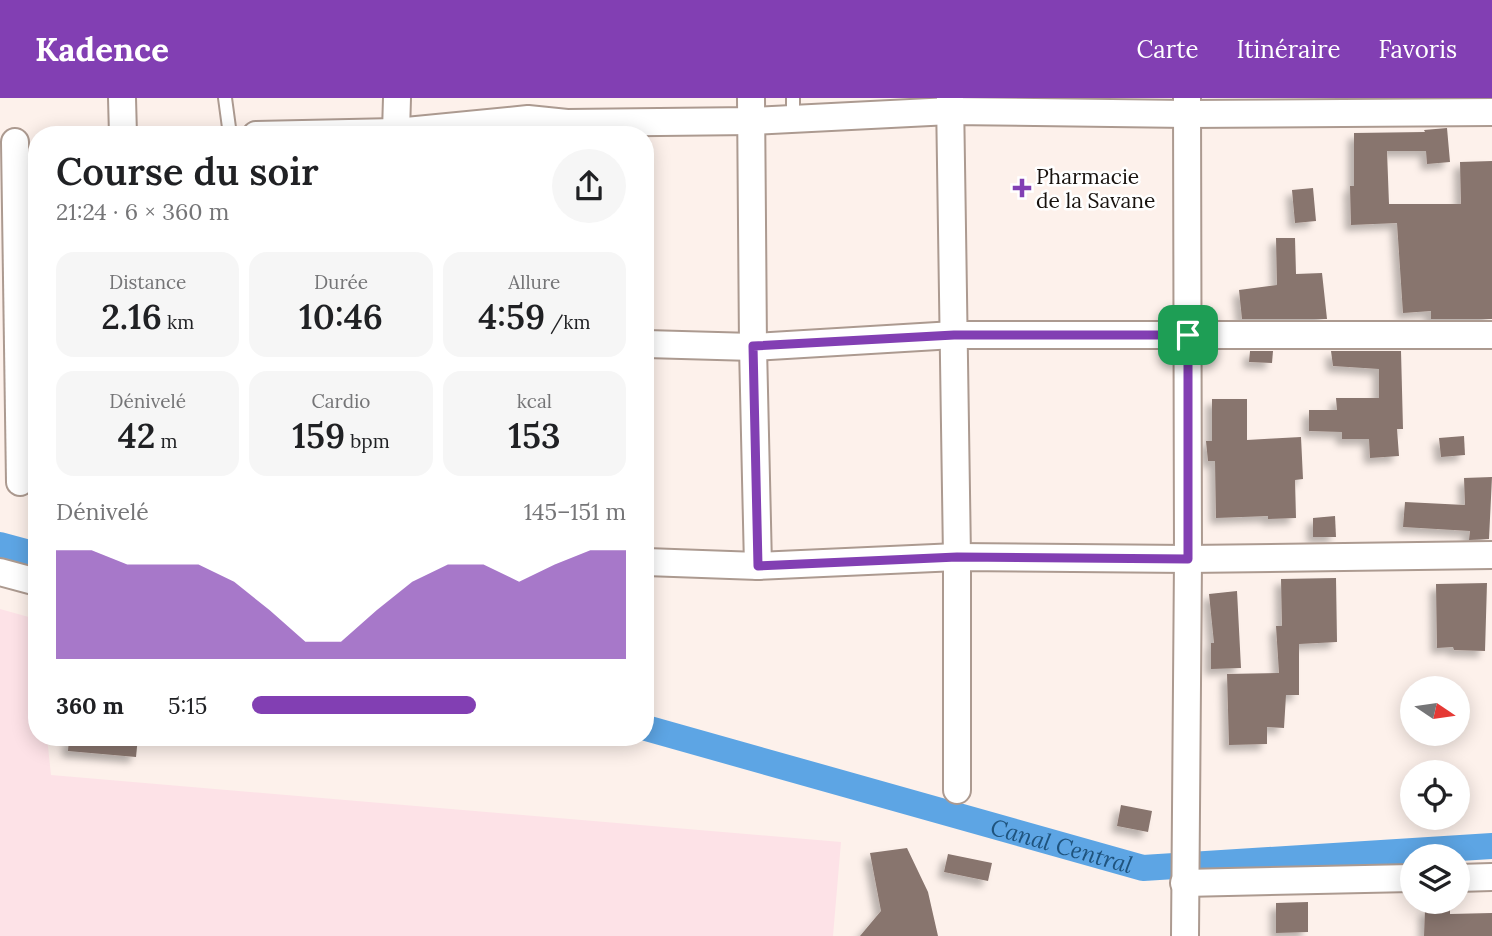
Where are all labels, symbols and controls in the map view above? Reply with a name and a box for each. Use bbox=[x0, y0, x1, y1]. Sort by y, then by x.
text: Kadence bbox=[35, 28, 169, 70]
text: Carte bbox=[1137, 34, 1199, 65]
text: Itinéraire bbox=[1237, 34, 1340, 65]
text: Favoris bbox=[1378, 34, 1457, 65]
text: Course du soir bbox=[56, 147, 319, 195]
button: share bbox=[552, 149, 626, 223]
place label: Pharmacie de la Savane bbox=[1036, 163, 1155, 214]
marker: Pharmacie de la Savane bbox=[1014, 180, 1030, 196]
text: 21:24 · 6 × 360 m bbox=[56, 197, 229, 226]
text: Distance bbox=[109, 270, 186, 294]
text: Durée bbox=[314, 270, 368, 294]
text: Allure bbox=[508, 270, 560, 294]
text: 2.16 bbox=[101, 294, 162, 339]
text: 10:46 bbox=[299, 294, 383, 339]
text: 4:59 bbox=[478, 294, 545, 339]
pin bbox=[1158, 305, 1218, 365]
text: km bbox=[162, 310, 194, 334]
text: /km bbox=[545, 310, 590, 334]
icon: arrive bbox=[1169, 316, 1207, 354]
text: Dénivelé bbox=[109, 389, 186, 413]
text: Cardio bbox=[311, 389, 370, 413]
text: kcal bbox=[517, 389, 552, 413]
text: 42 bbox=[118, 413, 156, 458]
text: 159 bbox=[292, 413, 345, 458]
text: 153 bbox=[508, 413, 560, 458]
text: m bbox=[156, 429, 178, 453]
text: bpm bbox=[345, 429, 390, 453]
text: Dénivelé bbox=[56, 497, 149, 526]
text: 145–151 m bbox=[524, 497, 626, 526]
north arrow bbox=[1400, 676, 1470, 746]
map controls bbox=[1400, 676, 1470, 914]
text: 360 m bbox=[56, 691, 124, 720]
text: 5:15 bbox=[168, 691, 207, 720]
button: locate bbox=[1400, 760, 1470, 830]
water label: Canal Central bbox=[987, 811, 1137, 879]
button: layers bbox=[1400, 844, 1470, 914]

